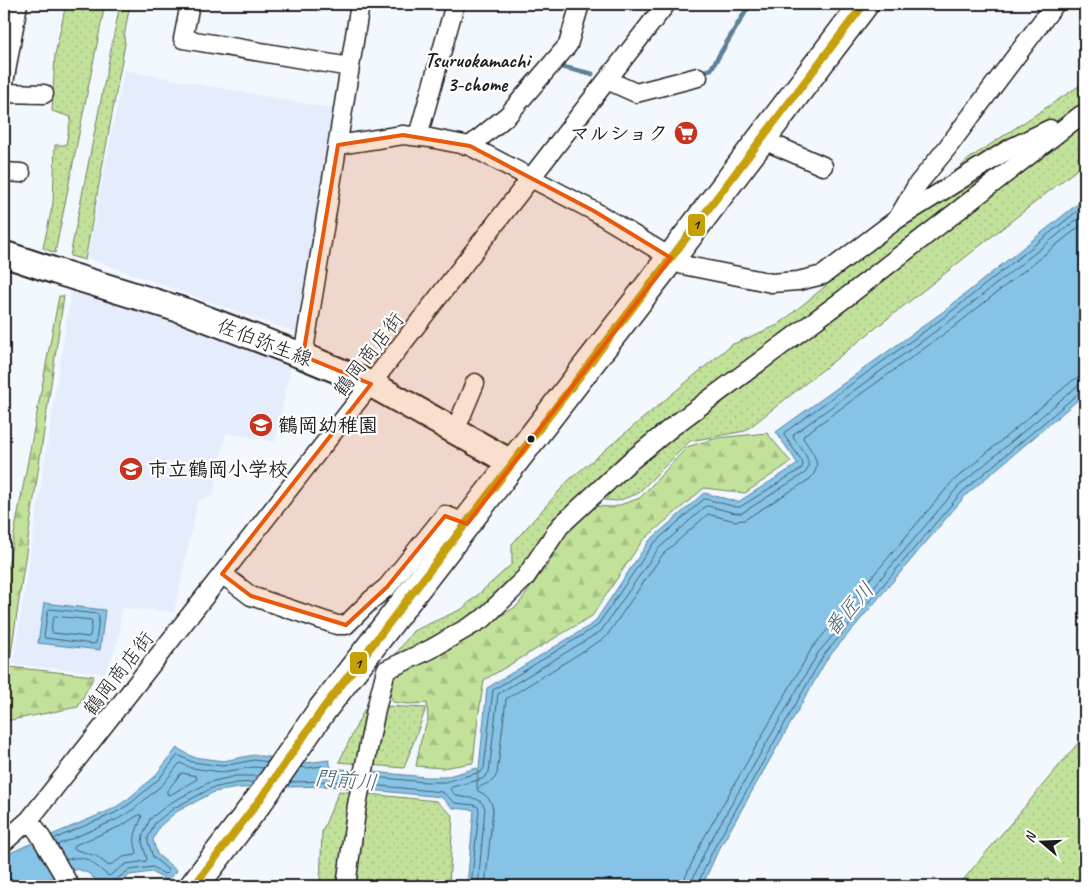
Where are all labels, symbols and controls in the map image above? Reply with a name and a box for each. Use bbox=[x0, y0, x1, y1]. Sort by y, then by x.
district label: Tsuruokamachi 3-chome bbox=[424, 47, 532, 97]
supermarket icon: マルショク bbox=[673, 120, 699, 146]
place label: マルショク bbox=[570, 121, 668, 146]
line badge: 1 bbox=[687, 213, 706, 237]
text: 1 bbox=[693, 216, 701, 233]
street label: 鶴岡商店街 bbox=[328, 307, 409, 401]
street label: 佐伯弥生線 bbox=[214, 313, 316, 372]
school or university icon: 鶴岡幼稚園 bbox=[248, 412, 274, 438]
place label: 鶴岡幼稚園 bbox=[278, 413, 378, 438]
unlabelled marker bbox=[526, 434, 536, 444]
school or university icon: 市立鶴岡小学校 bbox=[118, 456, 144, 482]
place label: 市立鶴岡小学校 bbox=[148, 457, 288, 482]
water label: 番匠川 bbox=[819, 577, 879, 641]
street label: 鶴岡商店街 bbox=[78, 626, 159, 720]
line badge: 1 bbox=[349, 651, 368, 675]
text: 1 bbox=[355, 655, 363, 672]
water label: 門前川 bbox=[313, 764, 379, 796]
north arrow bbox=[1016, 818, 1066, 868]
text: N bbox=[1021, 829, 1040, 845]

